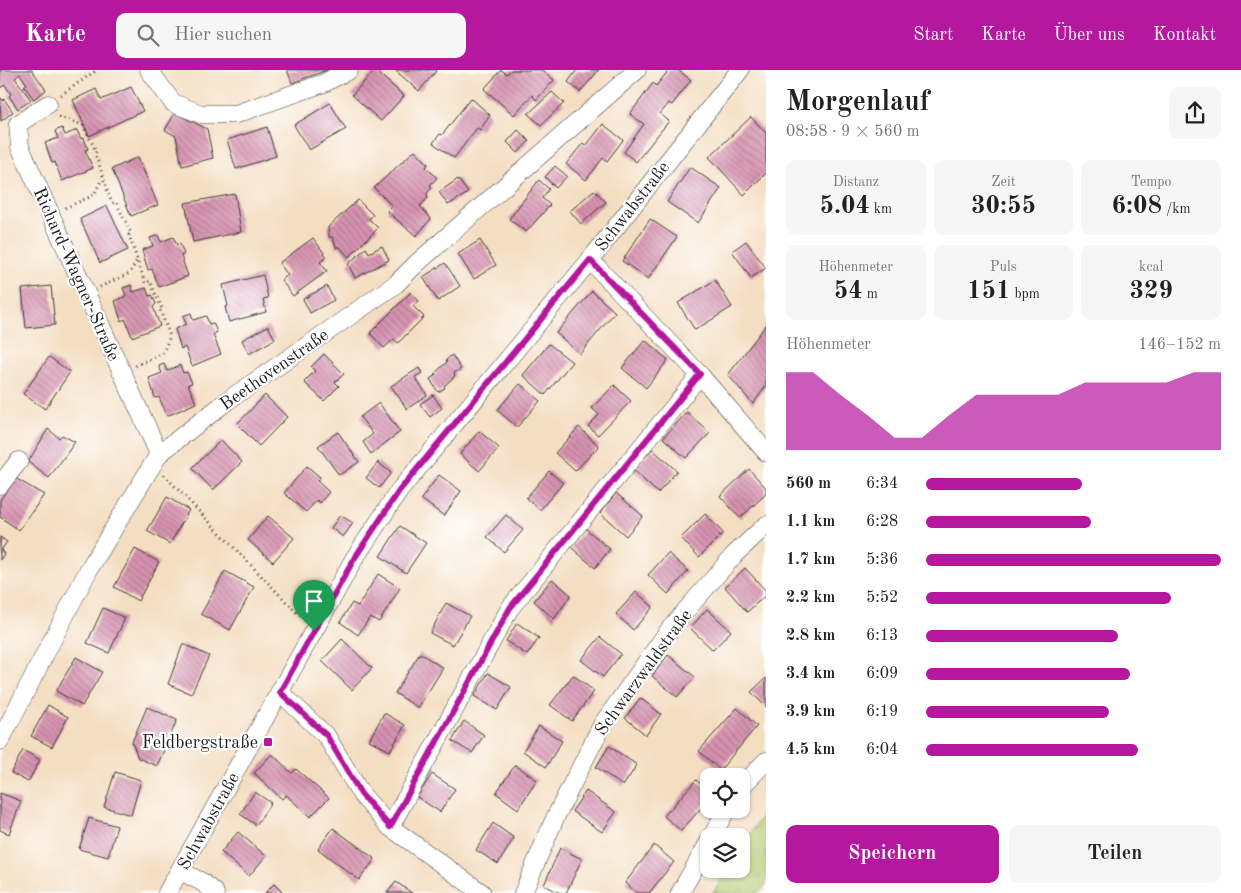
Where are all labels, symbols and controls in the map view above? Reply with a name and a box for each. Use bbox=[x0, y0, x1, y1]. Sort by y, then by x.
search box bbox=[116, 13, 466, 58]
icon: search bbox=[134, 21, 162, 49]
text: Karte bbox=[25, 23, 86, 47]
text: Hier suchen bbox=[174, 26, 272, 45]
text: Start bbox=[913, 26, 953, 44]
text: Karte bbox=[981, 26, 1026, 44]
text: Über uns bbox=[1054, 26, 1125, 44]
text: Kontakt bbox=[1153, 26, 1216, 44]
button: share bbox=[1169, 87, 1221, 139]
text: Morgenlauf bbox=[786, 89, 930, 117]
text: 08:58 · 9 × 560 m bbox=[786, 124, 919, 140]
street label: Schwabstraße bbox=[592, 158, 673, 255]
text: Distanz bbox=[833, 175, 879, 189]
text: Zeit bbox=[991, 175, 1016, 189]
text: Tempo bbox=[1131, 175, 1172, 189]
street label: Richard-Wagner-Straße bbox=[30, 185, 122, 364]
text: 5.04 bbox=[819, 194, 870, 219]
text: 30:55 bbox=[971, 194, 1036, 219]
text: 6:08 bbox=[1112, 194, 1162, 219]
text: km bbox=[870, 202, 892, 216]
text: /km bbox=[1162, 202, 1191, 216]
text: Höhenmeter bbox=[819, 260, 893, 274]
text: Puls bbox=[990, 260, 1017, 274]
text: kcal bbox=[1139, 260, 1163, 274]
text: 54 bbox=[834, 279, 863, 304]
text: 151 bbox=[967, 279, 1011, 304]
text: 329 bbox=[1129, 279, 1173, 304]
text: m bbox=[863, 287, 878, 301]
text: bpm bbox=[1011, 287, 1040, 301]
street label: Beethovenstraße bbox=[217, 326, 332, 414]
text: Höhenmeter bbox=[786, 337, 871, 353]
text: 146–152 m bbox=[1138, 337, 1221, 353]
text: 560 m bbox=[786, 476, 831, 492]
text: 6:34 bbox=[866, 476, 898, 492]
text: 1.1 km bbox=[786, 514, 835, 530]
text: 6:28 bbox=[866, 514, 898, 530]
text: 1.7 km bbox=[786, 552, 835, 568]
text: 5:36 bbox=[866, 552, 898, 568]
pin bbox=[293, 580, 335, 631]
icon: arrive bbox=[300, 587, 328, 615]
text: 2.2 km bbox=[786, 590, 835, 606]
text: 5:52 bbox=[866, 590, 898, 606]
street label: Schwarzwaldstraße bbox=[592, 606, 695, 739]
text: 2.8 km bbox=[786, 628, 835, 644]
text: 6:13 bbox=[866, 628, 898, 644]
text: 3.4 km bbox=[786, 666, 835, 682]
text: 6:09 bbox=[866, 666, 898, 682]
text: 3.9 km bbox=[786, 704, 835, 720]
text: 6:19 bbox=[866, 704, 898, 720]
place label: Feldbergstraße bbox=[142, 734, 258, 752]
marker: Feldbergstraße bbox=[262, 736, 274, 748]
text: 4.5 km bbox=[786, 742, 835, 758]
text: 6:04 bbox=[866, 742, 898, 758]
map controls bbox=[700, 768, 750, 878]
button: locate bbox=[700, 768, 750, 818]
street label: Schwabstraße bbox=[175, 770, 243, 873]
button: Speichern bbox=[786, 825, 999, 883]
button: Teilen bbox=[1009, 825, 1221, 883]
button: layers bbox=[700, 828, 750, 878]

